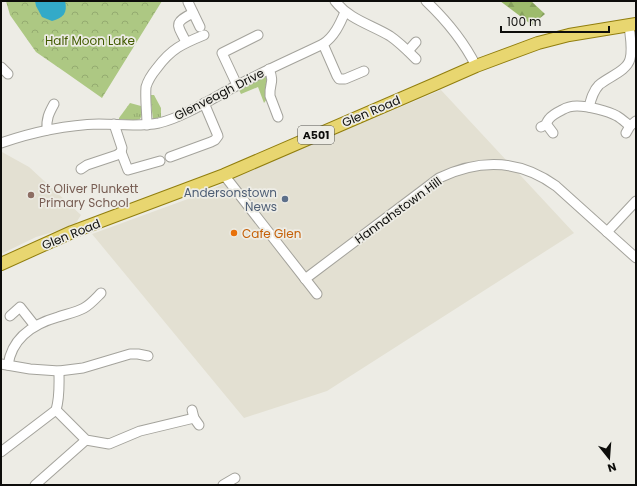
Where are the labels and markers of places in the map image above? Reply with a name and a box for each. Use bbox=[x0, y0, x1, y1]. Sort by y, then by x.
place label: St Oliver Plunkett Primary School bbox=[39, 180, 138, 211]
place label: Andersonstown News bbox=[184, 184, 277, 215]
marker: St Oliver Plunkett Primary School bbox=[26, 190, 36, 200]
marker: Andersonstown News bbox=[280, 194, 290, 204]
place label: Cafe Glen bbox=[242, 225, 301, 242]
marker: Cafe Glen bbox=[229, 228, 239, 238]

